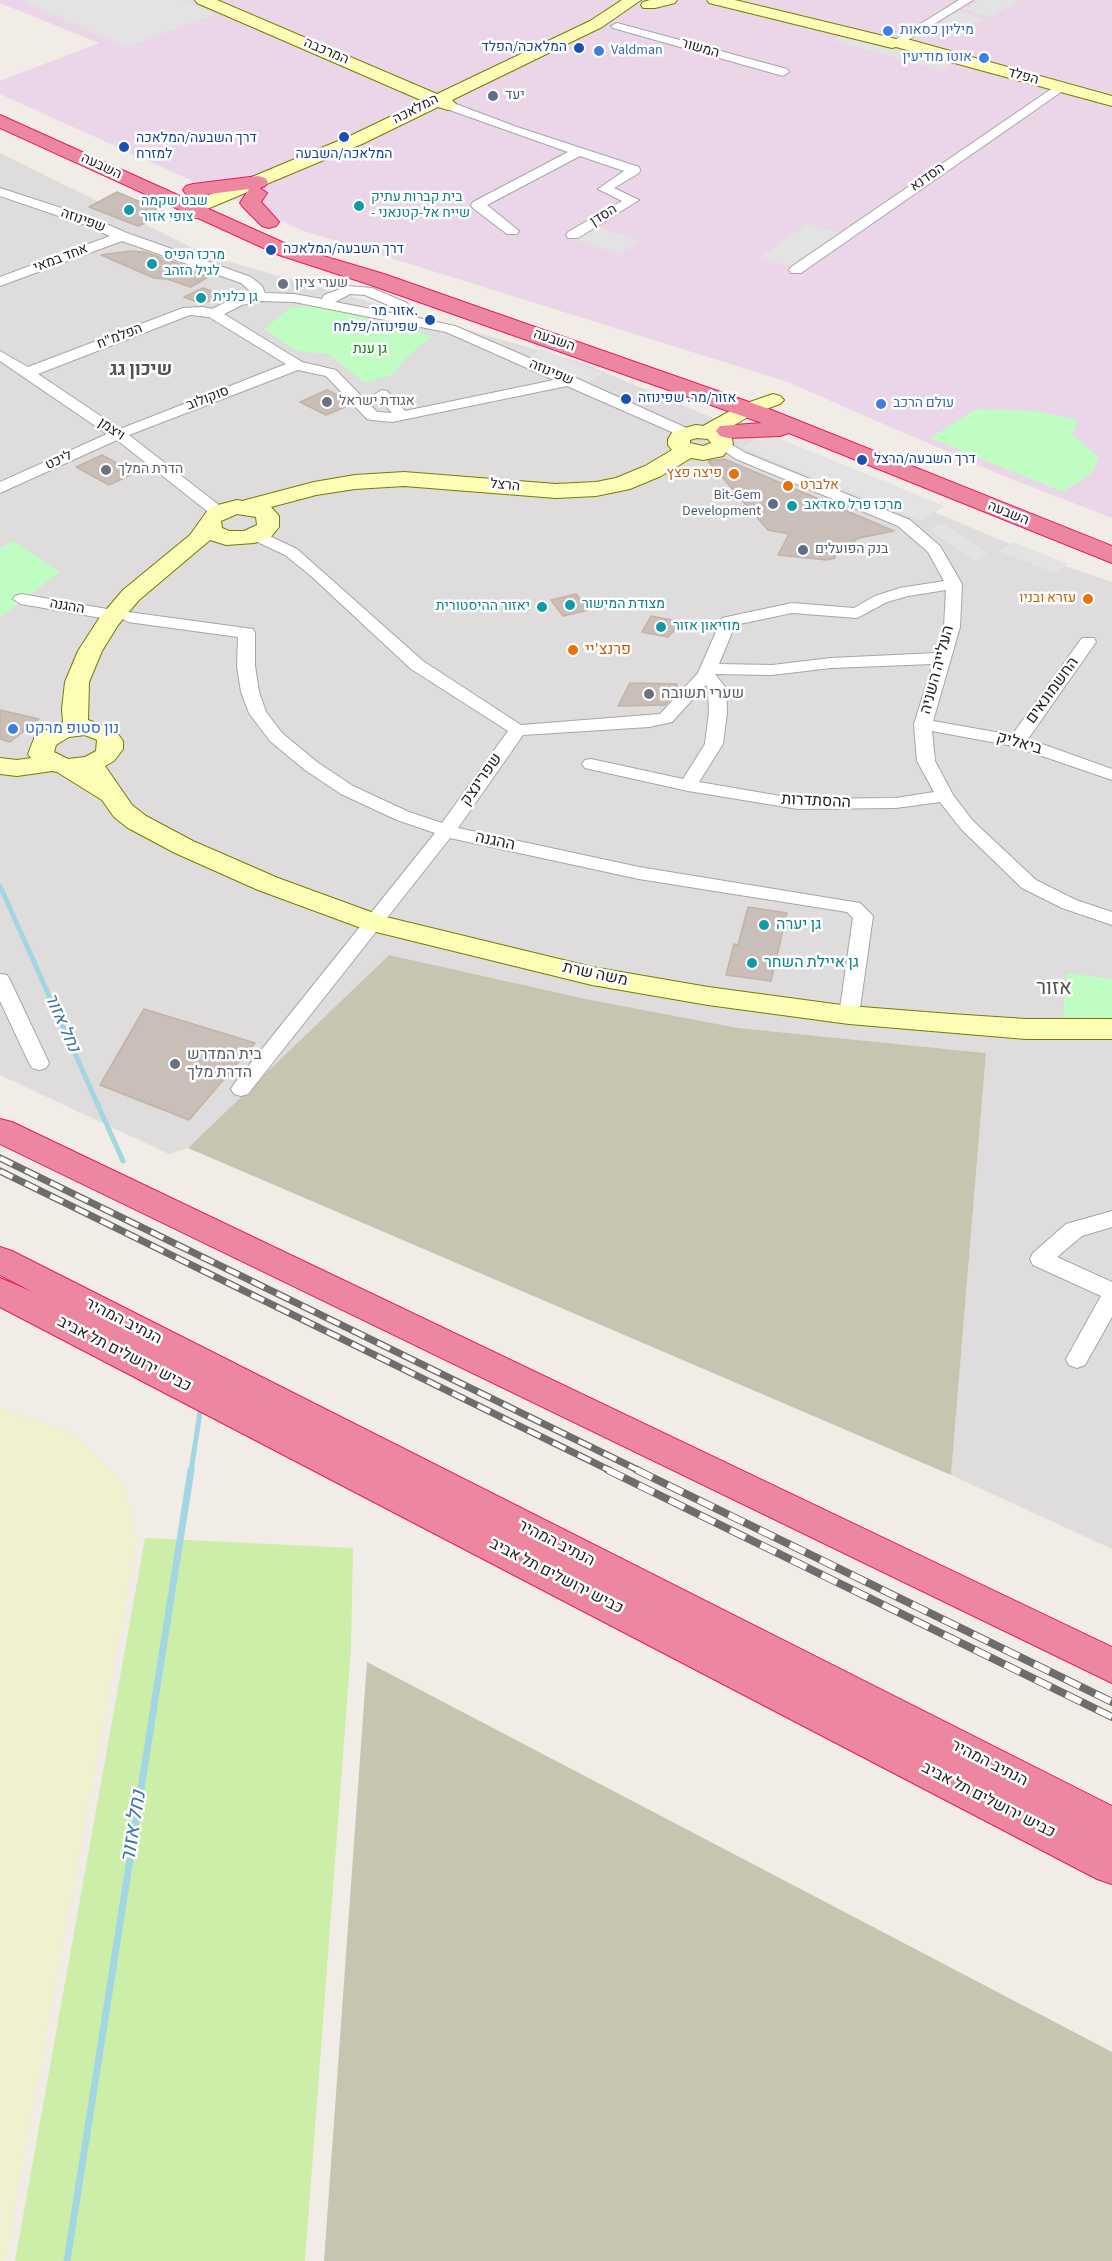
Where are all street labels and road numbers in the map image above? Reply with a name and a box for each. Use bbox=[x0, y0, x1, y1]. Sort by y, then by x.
street label: המרכבה bbox=[301, 35, 351, 69]
street label: המשור bbox=[679, 36, 721, 62]
street label: הפלד bbox=[1006, 65, 1040, 89]
street label: המלאכה bbox=[390, 91, 442, 129]
street label: השבעה bbox=[78, 150, 124, 184]
street label: הסדנא bbox=[907, 160, 949, 196]
street label: הסדן bbox=[587, 201, 621, 231]
street label: שפינוזה bbox=[58, 205, 108, 237]
street label: אחד במאי bbox=[31, 241, 91, 277]
street label: הפלמ"ח bbox=[95, 321, 145, 353]
street label: השבעה bbox=[531, 326, 577, 356]
street label: שפינוזה bbox=[526, 356, 576, 390]
street label: סוקולוב bbox=[184, 383, 232, 415]
street label: ויצמן bbox=[94, 415, 128, 445]
street label: ליכט bbox=[43, 448, 75, 474]
street label: הרצל bbox=[489, 476, 521, 496]
street label: השבעה bbox=[985, 498, 1031, 530]
street label: ההגנה bbox=[48, 596, 86, 618]
street label: העלייה השניה bbox=[917, 623, 959, 717]
street label: החשמונאים bbox=[1022, 654, 1084, 728]
street label: ביאליק bbox=[994, 728, 1044, 760]
street label: שפרינצק bbox=[457, 750, 507, 810]
street label: ההסתדרות bbox=[781, 791, 851, 813]
street label: ההגנה bbox=[473, 828, 517, 856]
street label: משה שרת bbox=[561, 959, 629, 991]
street label: הנתיב המהיר bbox=[82, 1295, 164, 1349]
street label: כביש ירושלים תל אביב bbox=[54, 1313, 194, 1397]
street label: הנתיב המהיר bbox=[515, 1517, 597, 1571]
street label: כביש ירושלים תל אביב bbox=[486, 1535, 626, 1619]
street label: הנתיב המהיר bbox=[948, 1737, 1030, 1791]
street label: כביש ירושלים תל אביב bbox=[918, 1759, 1058, 1843]

